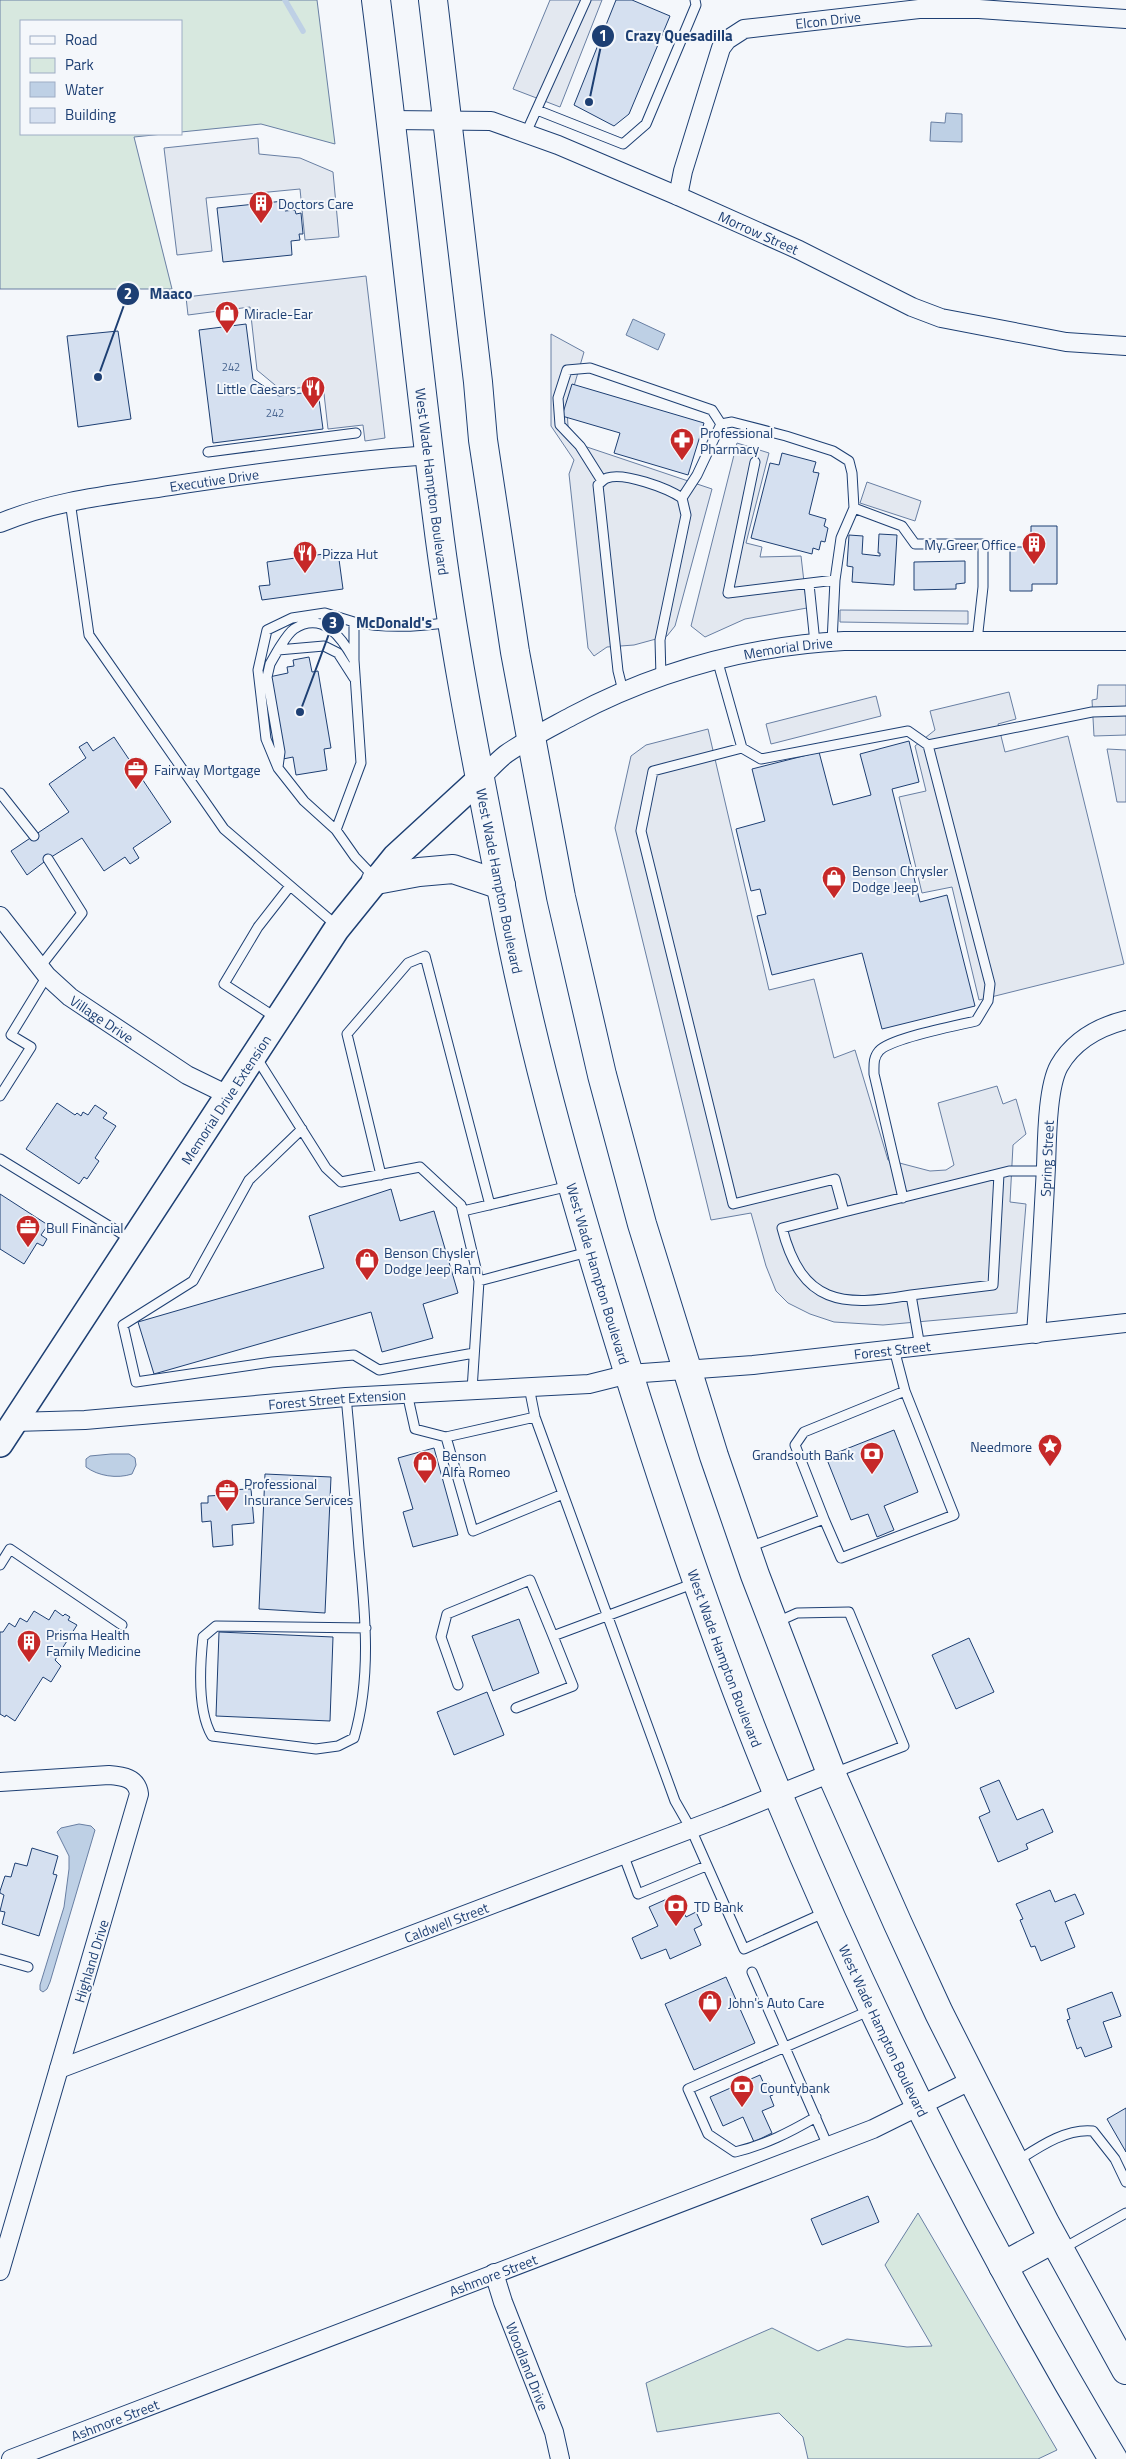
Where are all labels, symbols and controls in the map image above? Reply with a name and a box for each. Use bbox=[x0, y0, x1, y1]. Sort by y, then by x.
street label: Elcon Drive bbox=[794, 5, 862, 34]
legend bbox=[20, 20, 182, 135]
callout: Crazy Quesadilla bbox=[590, 21, 743, 51]
text: 1 bbox=[599, 24, 607, 47]
text: Crazy Quesadilla bbox=[625, 24, 733, 47]
text: Road bbox=[65, 28, 97, 51]
text: Park bbox=[65, 53, 94, 76]
text: Water bbox=[65, 78, 104, 101]
text: Building bbox=[65, 103, 116, 126]
building icon: Doctors Care bbox=[248, 190, 274, 224]
place label: Doctors Care bbox=[278, 193, 354, 214]
street label: Morrow Street bbox=[715, 205, 802, 259]
callout: Maaco bbox=[115, 279, 203, 309]
text: 2 bbox=[124, 282, 132, 305]
text: Maaco bbox=[150, 282, 192, 305]
shop icon: Miracle-Ear bbox=[214, 300, 240, 334]
place label: Miracle-Ear bbox=[244, 303, 313, 324]
house number: 242 bbox=[222, 359, 240, 375]
restaurant icon: Little Caesars bbox=[300, 375, 326, 409]
place label: Little Caesars bbox=[216, 378, 296, 399]
street label: West Wade Hampton Boulevard bbox=[411, 387, 455, 577]
house number: 242 bbox=[266, 405, 284, 421]
place label: Professional Pharmacy bbox=[700, 422, 773, 459]
pharmacy icon: Professional Pharmacy bbox=[669, 427, 695, 461]
street label: Executive Drive bbox=[168, 463, 260, 496]
building icon: My Greer Office bbox=[1021, 531, 1047, 565]
place label: My Greer Office bbox=[924, 534, 1016, 555]
restaurant icon: Pizza Hut bbox=[292, 540, 318, 574]
place label: Pizza Hut bbox=[322, 543, 378, 564]
callout: McDonald's bbox=[321, 608, 442, 638]
text: 3 bbox=[329, 611, 337, 634]
text: McDonald's bbox=[356, 611, 432, 634]
street label: Memorial Drive bbox=[742, 631, 833, 664]
office icon: Fairway Mortgage bbox=[123, 756, 149, 790]
place label: Fairway Mortgage bbox=[154, 759, 261, 780]
street label: West Wade Hampton Boulevard bbox=[472, 786, 529, 975]
place label: Benson Chrysler Dodge Jeep bbox=[852, 860, 948, 897]
shop icon: Benson Chrysler Dodge Jeep bbox=[821, 865, 847, 899]
street label: Village Drive bbox=[66, 990, 138, 1047]
street label: Memorial Drive Extension bbox=[175, 1030, 276, 1168]
street label: Spring Street bbox=[1034, 1119, 1058, 1197]
street label: West Wade Hampton Boulevard bbox=[562, 1180, 636, 1367]
office icon: Bull Financial bbox=[15, 1214, 41, 1248]
place label: Bull Financial bbox=[46, 1217, 124, 1238]
place label: Benson Chysler Dodge Jeep Ram bbox=[384, 1242, 481, 1279]
shop icon: Benson Chysler Dodge Jeep Ram bbox=[354, 1247, 380, 1281]
street label: Forest Street bbox=[853, 1335, 932, 1364]
street label: Forest Street Extension bbox=[267, 1383, 407, 1414]
place icon: Needmore bbox=[1037, 1433, 1063, 1467]
place label: Needmore bbox=[970, 1436, 1032, 1457]
bank icon: Grandsouth Bank bbox=[859, 1441, 885, 1475]
place label: Grandsouth Bank bbox=[752, 1444, 854, 1465]
place label: Benson Alfa Romeo bbox=[442, 1445, 510, 1482]
shop icon: Benson Alfa Romeo bbox=[412, 1450, 438, 1484]
place label: Professional Insurance Services bbox=[244, 1473, 353, 1510]
office icon: Professional Insurance Services bbox=[214, 1478, 240, 1512]
street label: West Wade Hampton Boulevard bbox=[683, 1566, 768, 1750]
place label: Prisma Health Family Medicine bbox=[46, 1624, 141, 1661]
building icon: Prisma Health Family Medicine bbox=[16, 1629, 42, 1663]
bank icon: TD Bank bbox=[663, 1893, 689, 1927]
street label: Caldwell Street bbox=[401, 1896, 491, 1948]
place label: TD Bank bbox=[694, 1896, 744, 1917]
street label: Highland Drive bbox=[68, 1917, 114, 2005]
street label: West Wade Hampton Boulevard bbox=[834, 1941, 934, 2120]
shop icon: John's Auto Care bbox=[697, 1989, 723, 2023]
place label: John's Auto Care bbox=[728, 1992, 824, 2013]
bank icon: Countybank bbox=[729, 2074, 755, 2108]
place label: Countybank bbox=[760, 2077, 830, 2098]
street label: Ashmore Street bbox=[446, 2248, 540, 2301]
street label: Woodland Drive bbox=[501, 2319, 555, 2413]
street label: Ashmore Street bbox=[68, 2393, 162, 2446]

